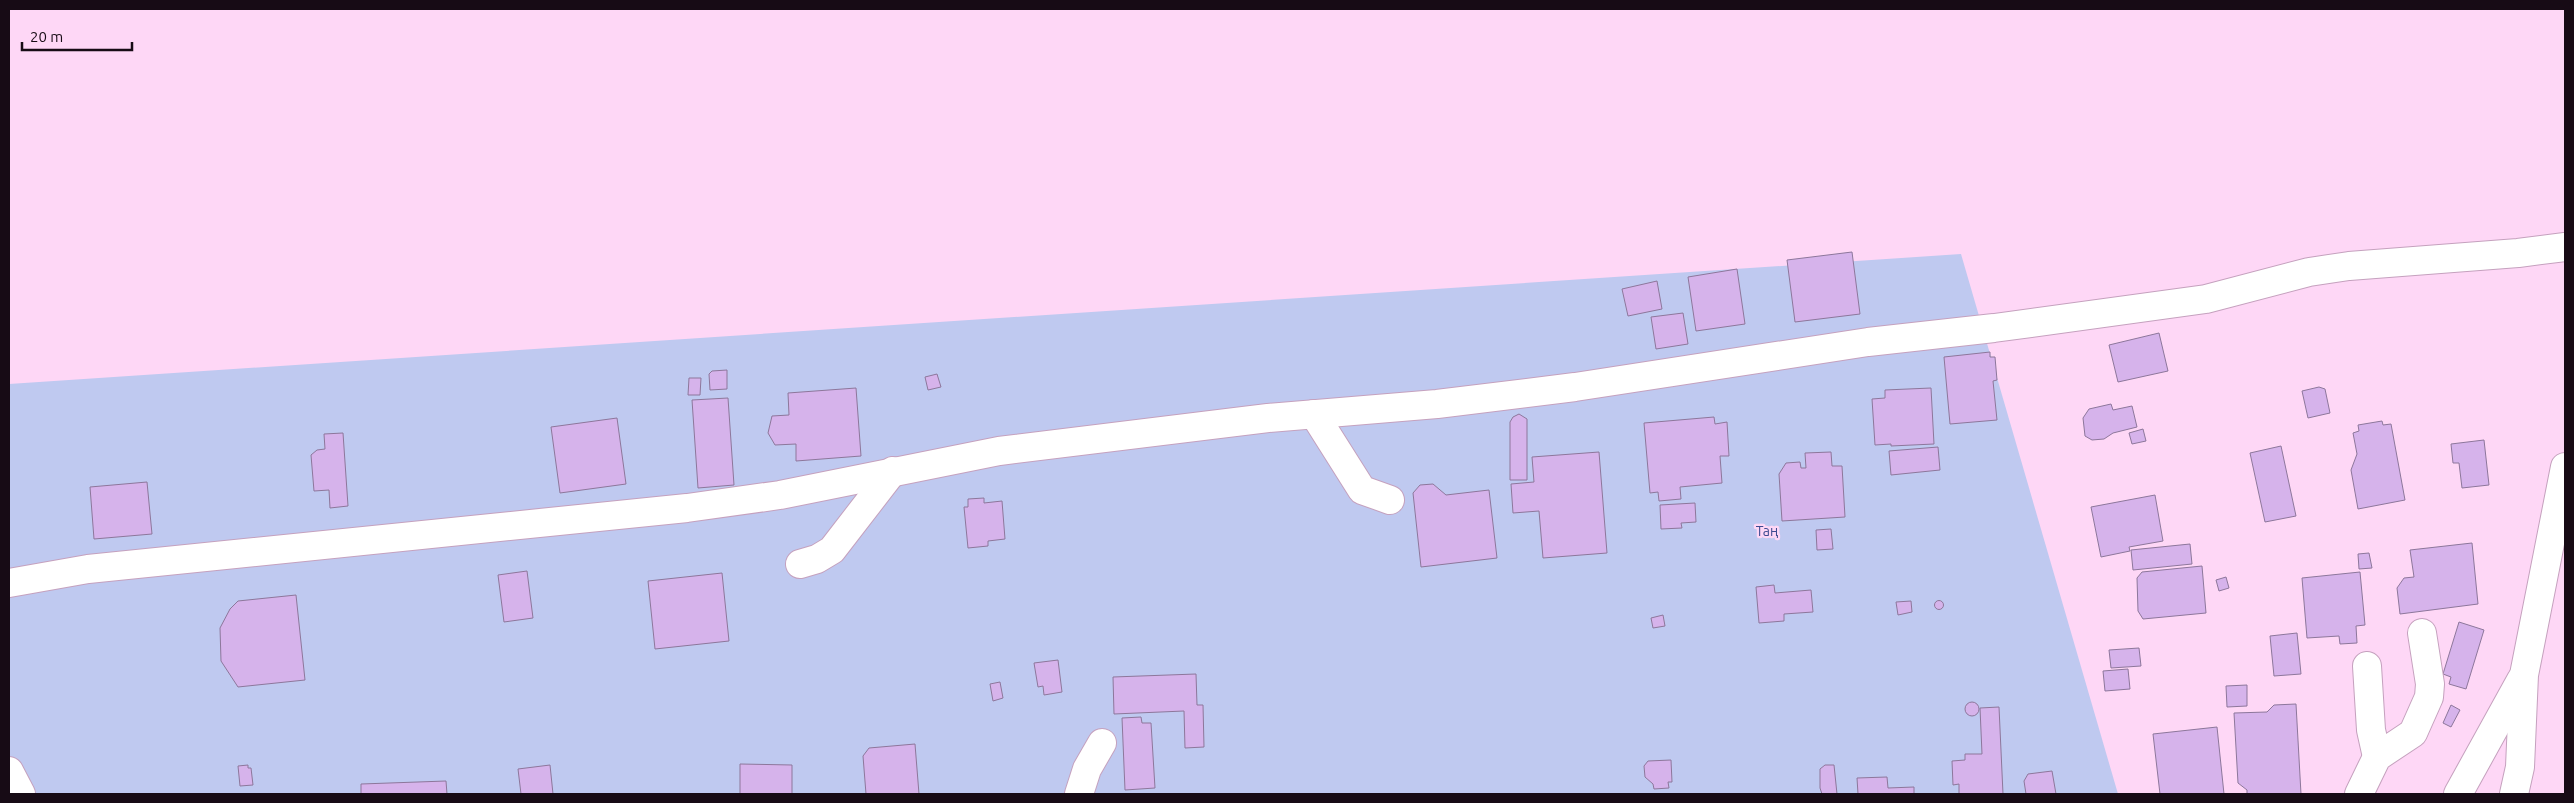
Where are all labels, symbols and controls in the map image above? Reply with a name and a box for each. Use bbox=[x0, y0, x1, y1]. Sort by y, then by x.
scale bar bbox=[22, 20, 132, 52]
text: 20 m bbox=[30, 28, 63, 45]
park label: Таң bbox=[1756, 523, 1778, 539]

